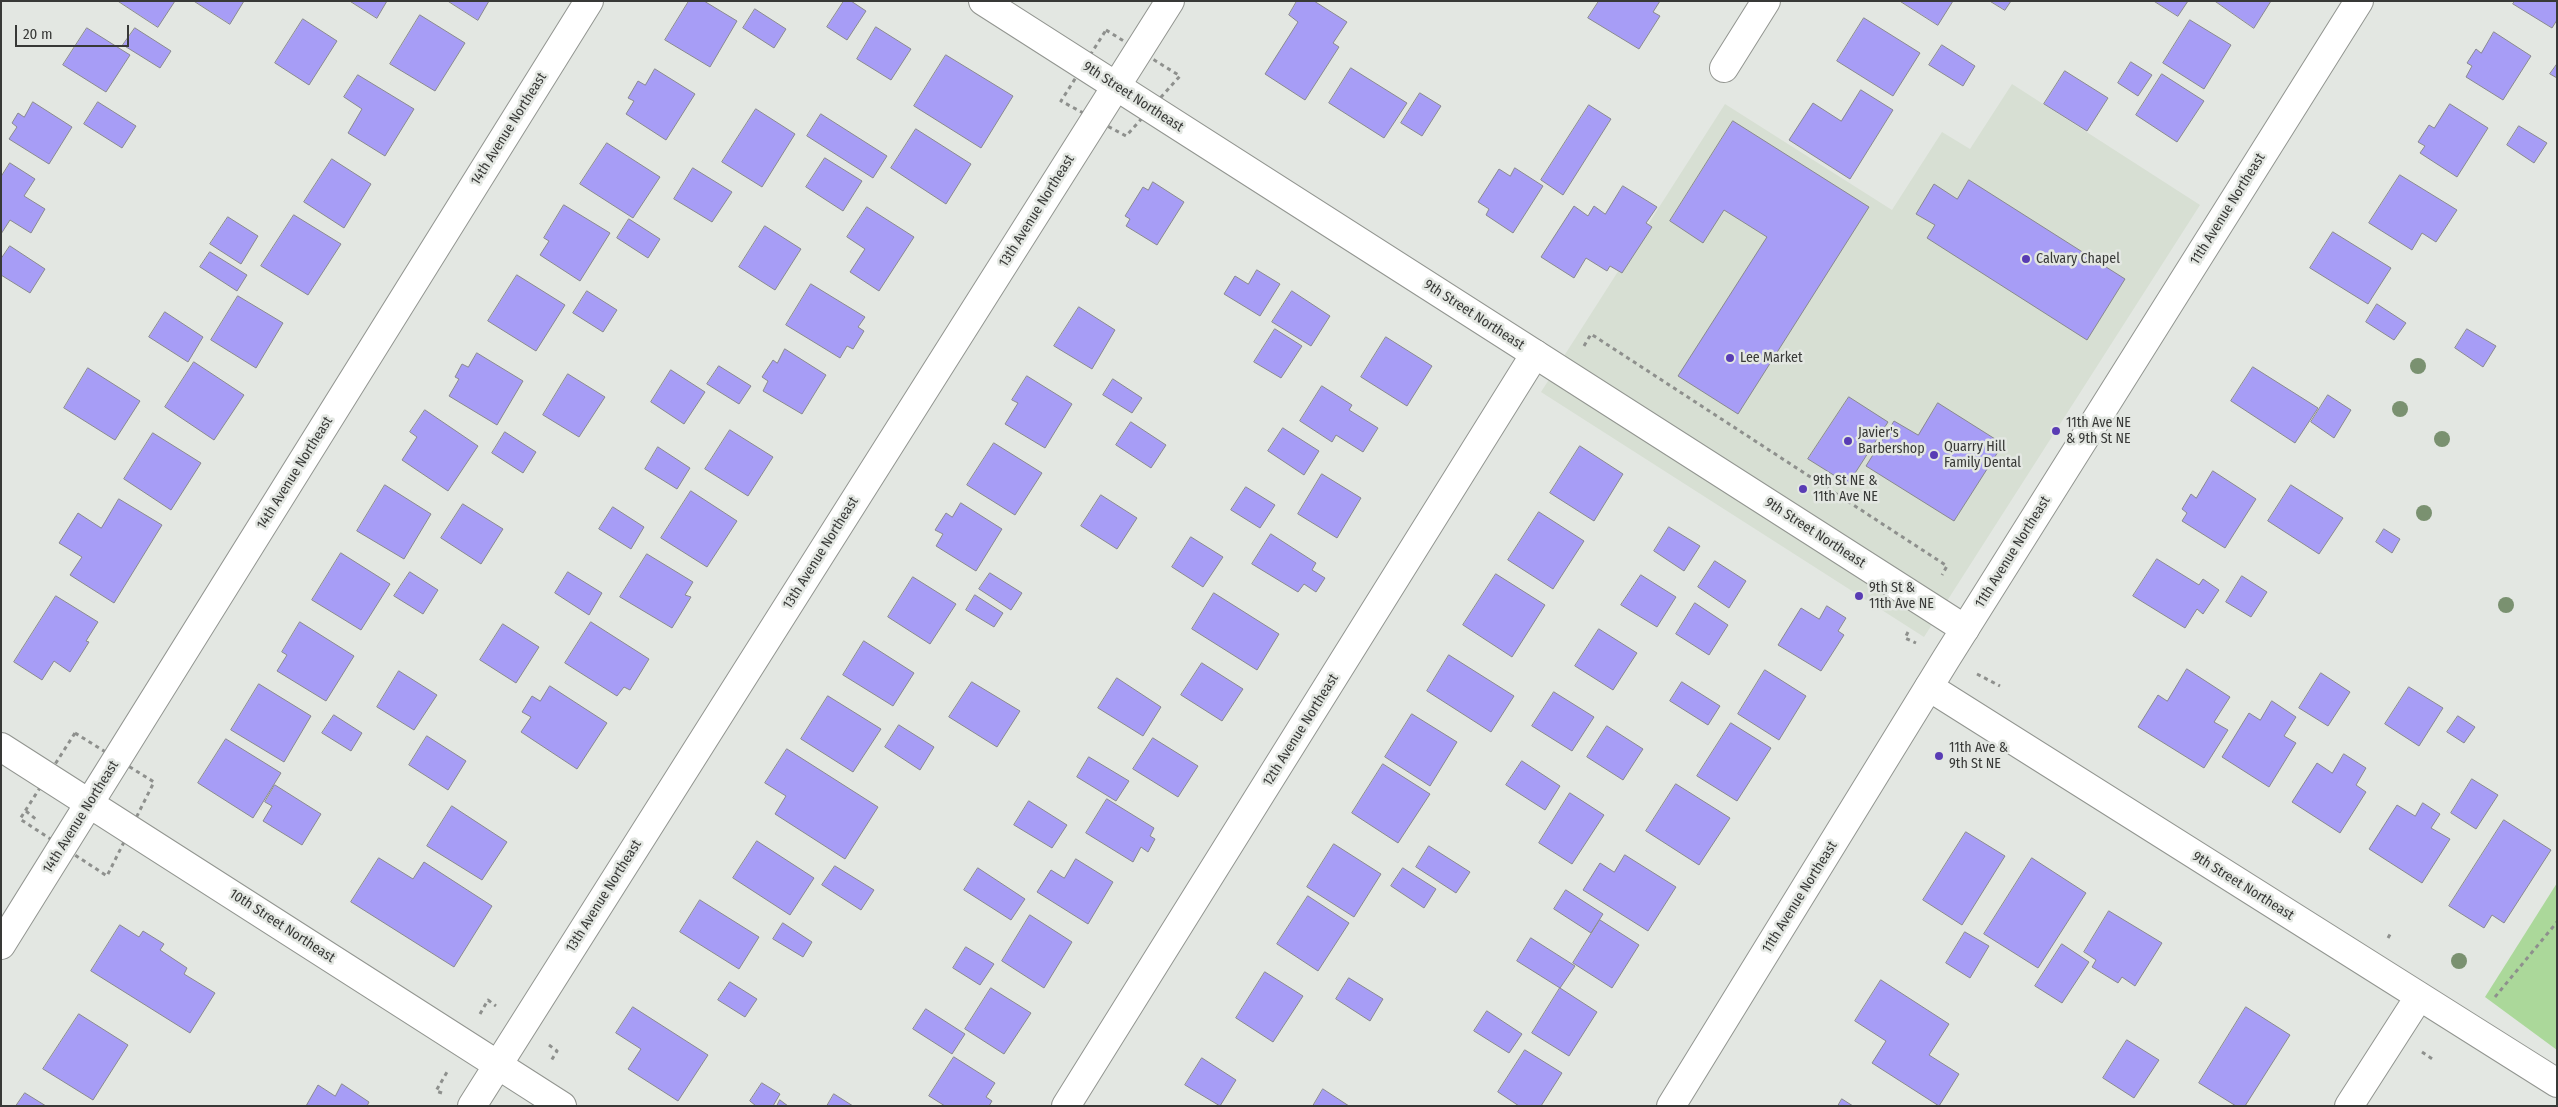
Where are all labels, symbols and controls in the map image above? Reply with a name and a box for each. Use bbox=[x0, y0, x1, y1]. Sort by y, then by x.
scale bar bbox=[18, 15, 131, 47]
text: 20 m bbox=[23, 25, 53, 43]
street label: 9th Street Northeast bbox=[1080, 58, 1186, 136]
street label: 14th Avenue Northeast bbox=[468, 70, 550, 188]
street label: 11th Avenue Northeast bbox=[2187, 150, 2269, 268]
street label: 13th Avenue Northeast bbox=[996, 152, 1078, 270]
place label: Calvary Chapel bbox=[2036, 251, 2120, 267]
marker: Calvary Chapel bbox=[2020, 253, 2032, 265]
street label: 9th Street Northeast bbox=[1421, 276, 1527, 354]
place label: Lee Market bbox=[1740, 350, 1803, 366]
marker: Lee Market bbox=[1724, 352, 1736, 364]
street label: 14th Avenue Northeast bbox=[254, 414, 336, 532]
place label: 11th Ave NE & 9th St NE bbox=[2066, 415, 2131, 448]
place label: Javier's Barbershop bbox=[1858, 425, 1925, 458]
marker: 11th Ave NE & 9th St NE bbox=[2050, 425, 2062, 437]
marker: Javier's Barbershop bbox=[1842, 435, 1854, 447]
place label: Quarry Hill Family Dental bbox=[1944, 439, 2021, 472]
marker: Quarry Hill Family Dental bbox=[1928, 449, 1940, 461]
place label: 9th St NE & 11th Ave NE bbox=[1813, 473, 1878, 506]
marker: 9th St NE & 11th Ave NE bbox=[1797, 483, 1809, 495]
street label: 11th Avenue Northeast bbox=[1972, 493, 2054, 611]
street label: 13th Avenue Northeast bbox=[780, 494, 862, 612]
street label: 9th Street Northeast bbox=[1762, 494, 1868, 572]
place label: 9th St & 11th Ave NE bbox=[1869, 580, 1934, 612]
marker: 9th St & 11th Ave NE bbox=[1853, 590, 1865, 602]
street label: 12th Avenue Northeast bbox=[1260, 671, 1342, 789]
place label: 11th Ave & 9th St NE bbox=[1949, 740, 2008, 772]
marker: 11th Ave & 9th St NE bbox=[1933, 750, 1945, 762]
street label: 14th Avenue Northeast bbox=[40, 758, 122, 876]
street label: 13th Avenue Northeast bbox=[563, 837, 645, 955]
street label: 11th Avenue Northeast bbox=[1759, 838, 1841, 956]
street label: 9th Street Northeast bbox=[2189, 848, 2297, 924]
street label: 10th Street Northeast bbox=[226, 886, 338, 966]

